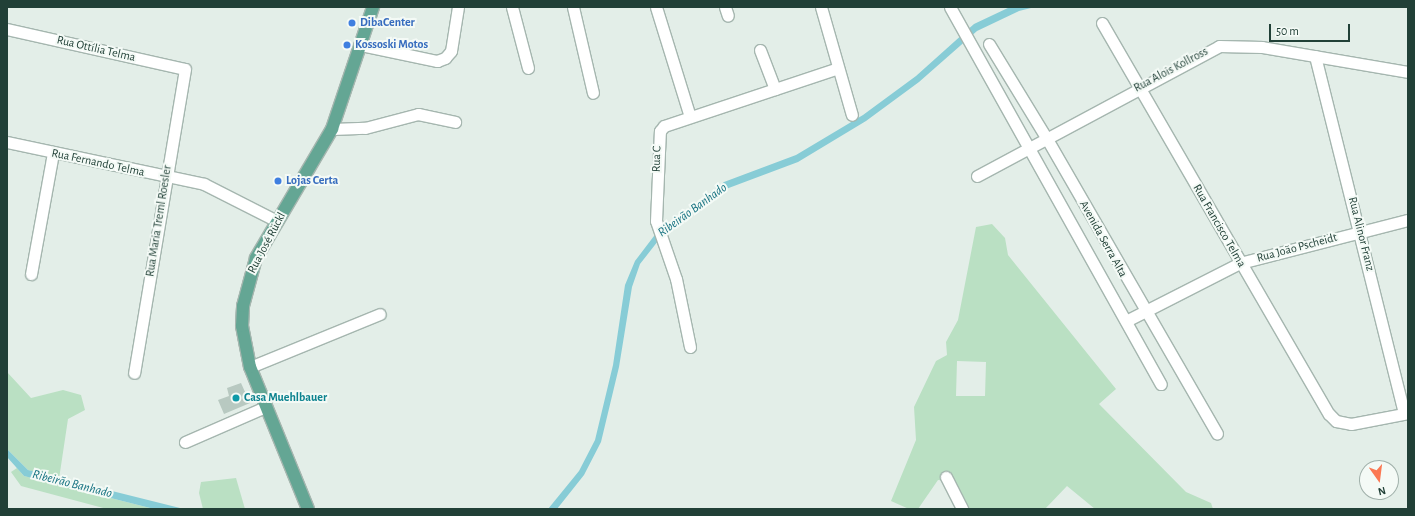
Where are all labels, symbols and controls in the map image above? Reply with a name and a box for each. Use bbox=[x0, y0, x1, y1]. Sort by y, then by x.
place label: DibaCenter bbox=[360, 16, 415, 30]
scale bar bbox=[1271, 16, 1352, 42]
marker: DibaCenter bbox=[347, 18, 357, 28]
text: 50 m bbox=[1276, 25, 1299, 37]
street label: Rua Ottília Telma bbox=[55, 33, 137, 65]
place label: Kossoski Motos bbox=[355, 38, 428, 52]
marker: Kossoski Motos bbox=[342, 40, 352, 50]
street label: Rua Alois Kollross bbox=[1131, 44, 1211, 96]
street label: Rua Fernando Telma bbox=[50, 146, 146, 180]
street label: Rua C bbox=[649, 146, 665, 172]
street label: Rua Maria Treml Roesler bbox=[143, 164, 175, 278]
place label: Lojas Certa bbox=[286, 174, 338, 188]
marker: Lojas Certa bbox=[273, 176, 283, 186]
water label: Ribeirão Banhado bbox=[655, 181, 731, 241]
street label: Rua Francisco Telma bbox=[1189, 182, 1249, 270]
street label: Rua Alinor Franz bbox=[1345, 195, 1377, 273]
street label: Avenida Serra Alta bbox=[1076, 198, 1130, 280]
street label: Rua José Rückl bbox=[245, 210, 289, 276]
street label: Rua João Pscheidt bbox=[1255, 230, 1339, 266]
place label: Casa Muehlbauer bbox=[244, 391, 327, 405]
marker: Casa Muehlbauer bbox=[231, 393, 241, 403]
north arrow bbox=[1359, 460, 1399, 500]
water label: Ribeirão Banhado bbox=[31, 468, 113, 502]
text: N bbox=[1377, 485, 1387, 497]

